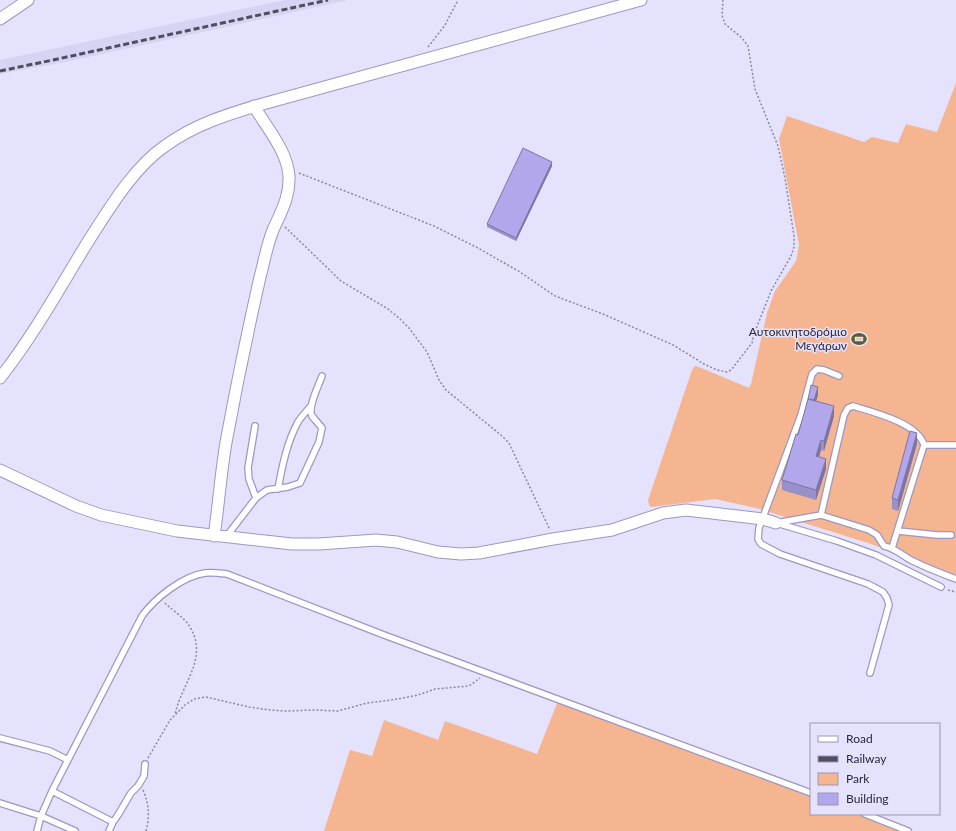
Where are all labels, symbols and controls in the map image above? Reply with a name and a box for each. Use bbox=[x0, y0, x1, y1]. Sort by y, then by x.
place label: Αυτοκινητοδρόμιο Μεγάρων bbox=[749, 324, 847, 353]
sports icon: Αυτοκινητοδρόμιο Μεγάρων bbox=[850, 330, 868, 348]
legend bbox=[810, 723, 940, 815]
text: Road bbox=[846, 731, 873, 746]
text: Railway bbox=[846, 751, 887, 766]
text: Park bbox=[846, 771, 870, 786]
text: Building bbox=[846, 791, 889, 806]

